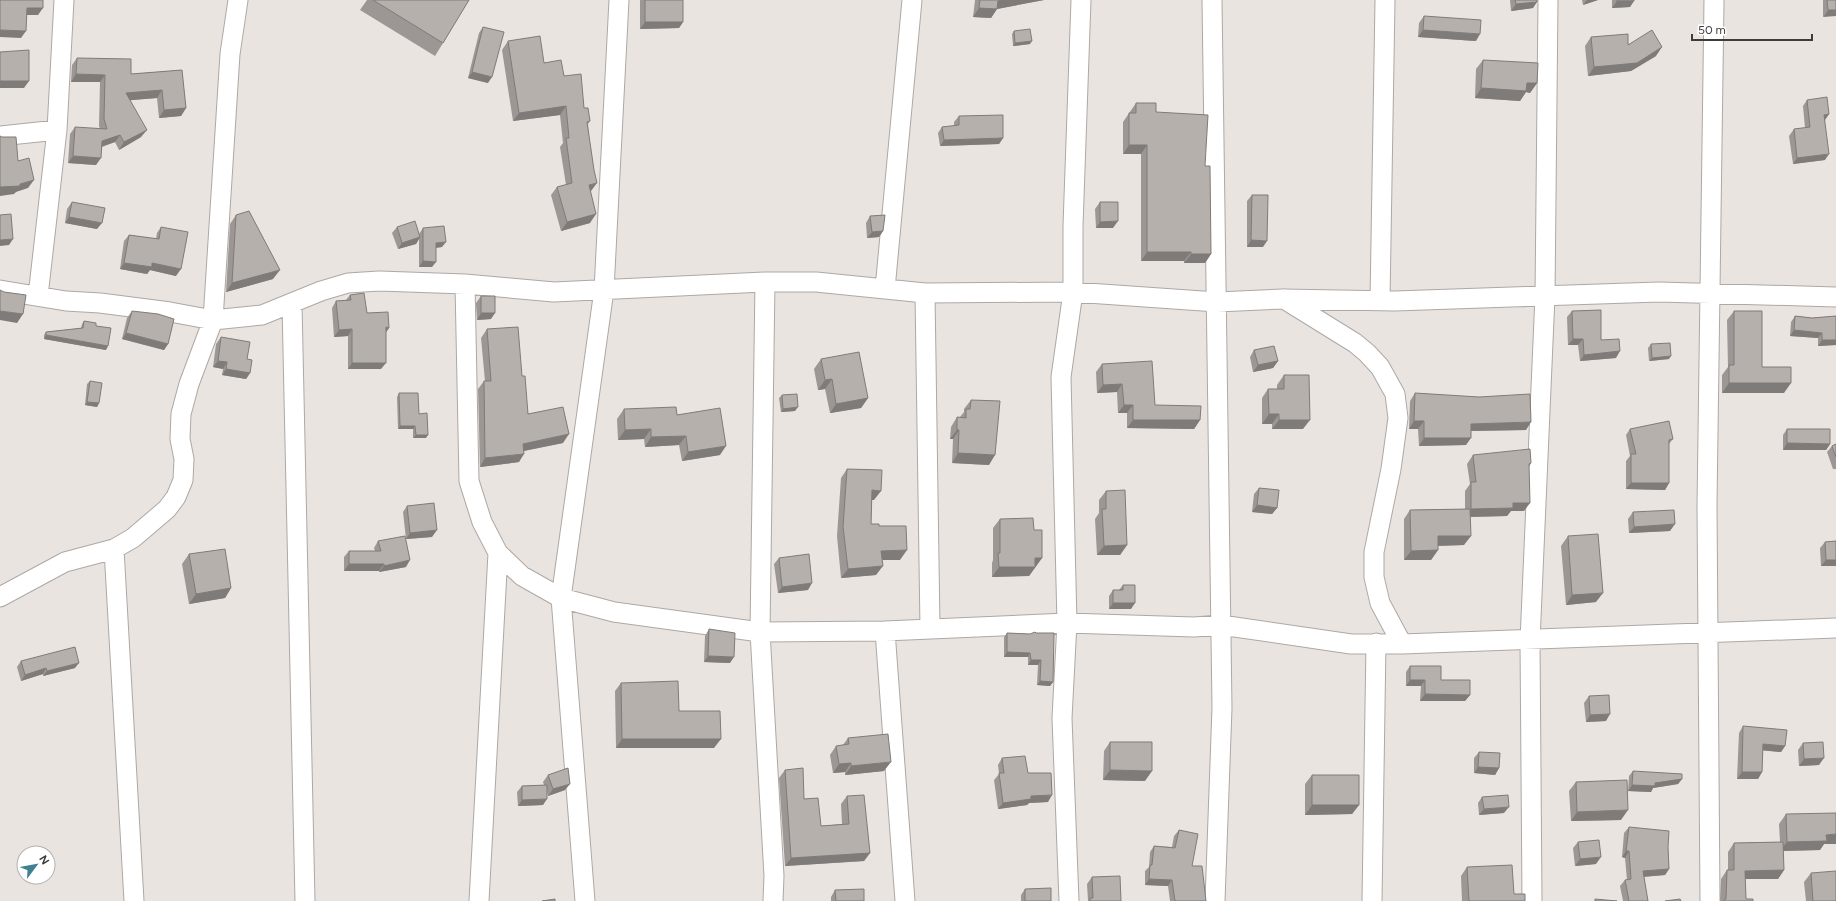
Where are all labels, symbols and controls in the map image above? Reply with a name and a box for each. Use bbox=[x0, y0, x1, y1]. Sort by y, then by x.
scale bar bbox=[1692, 16, 1812, 42]
text: 50 m bbox=[1698, 23, 1726, 37]
north arrow bbox=[16, 845, 56, 885]
text: N bbox=[36, 853, 52, 867]

